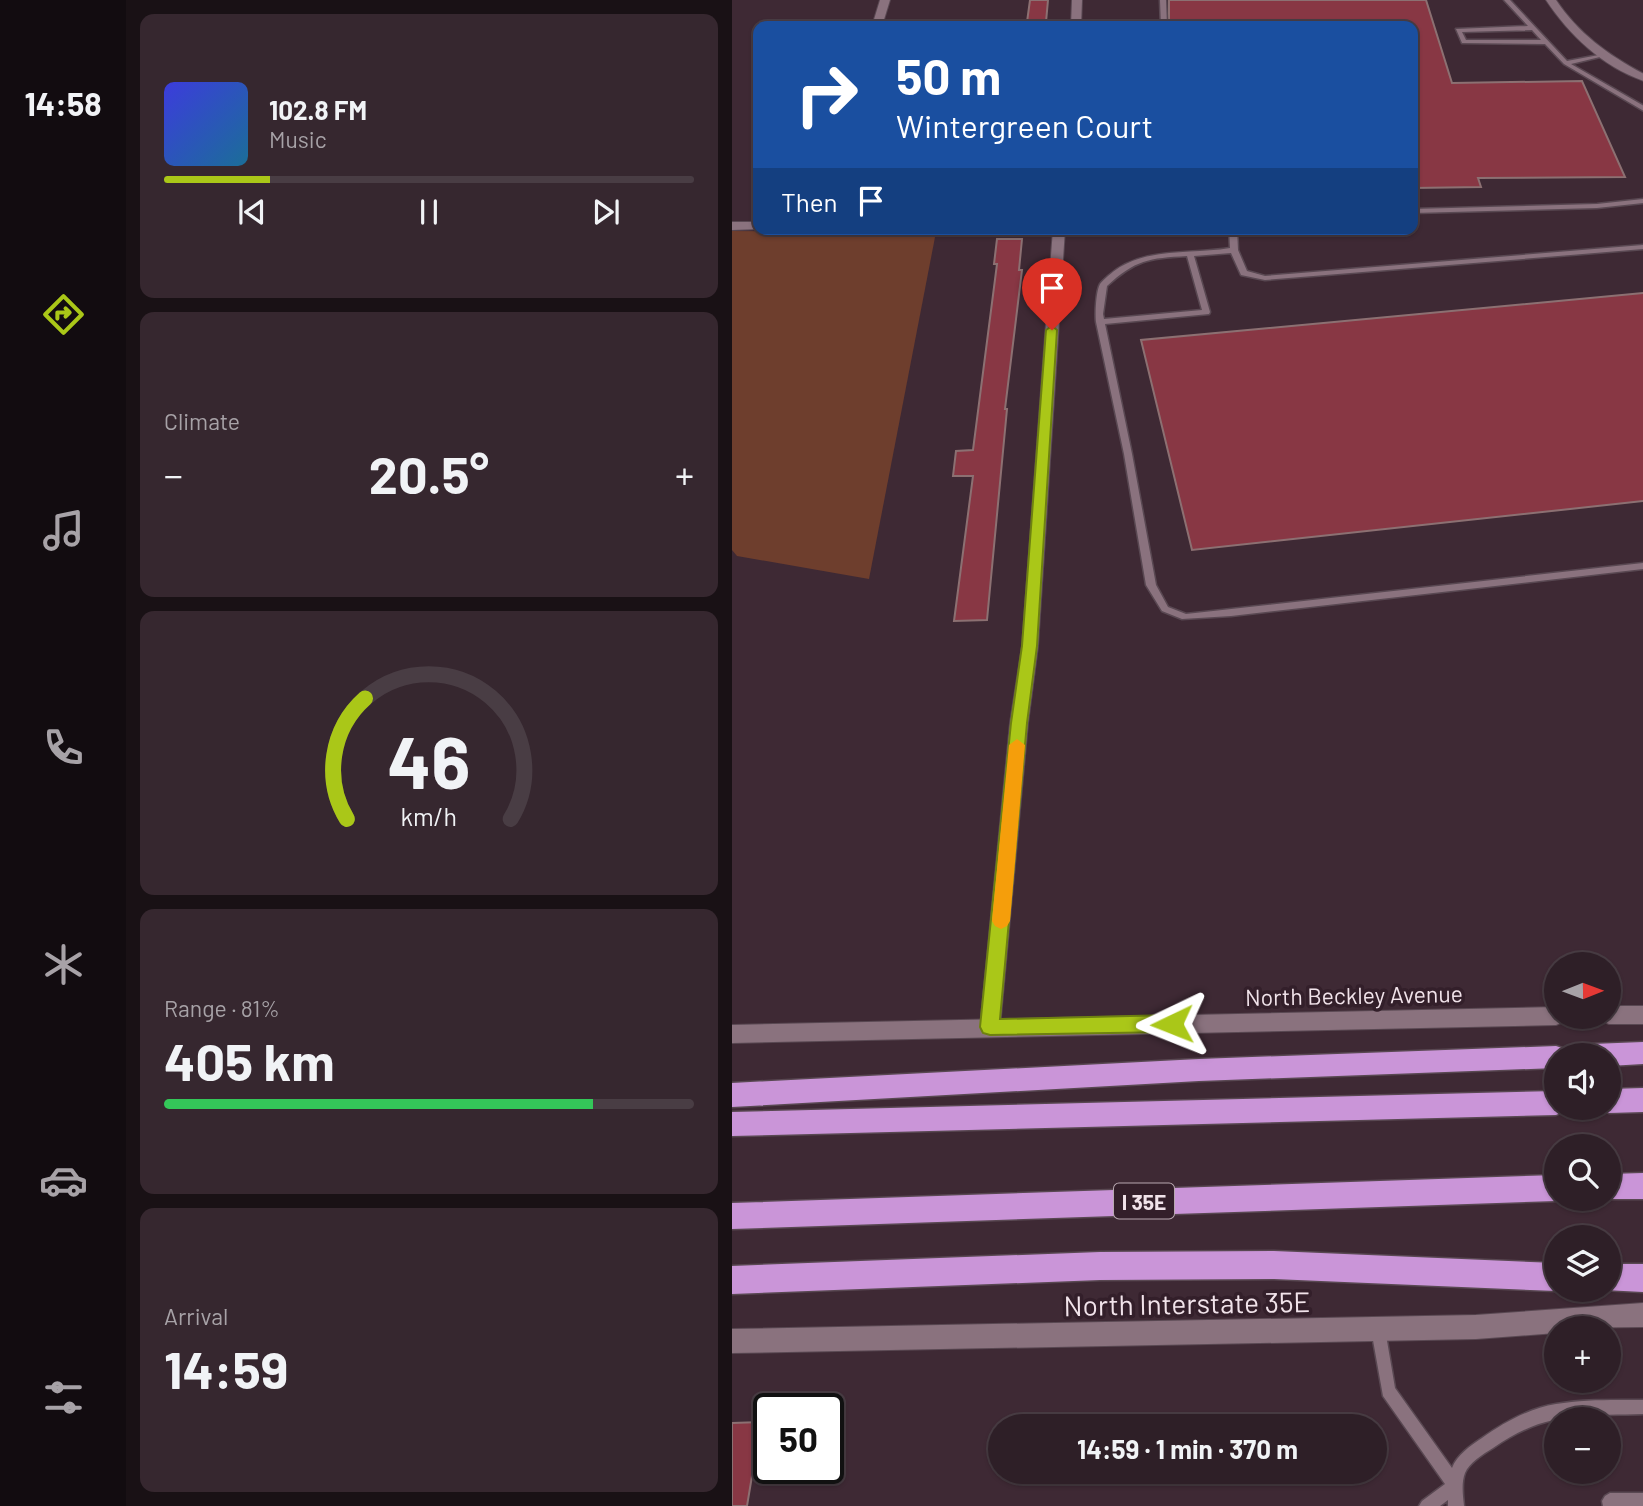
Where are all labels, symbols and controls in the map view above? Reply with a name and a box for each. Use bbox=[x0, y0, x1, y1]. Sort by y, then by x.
text: 50 m bbox=[896, 46, 1001, 105]
icon: right bbox=[781, 49, 872, 140]
text: 14:58 bbox=[25, 84, 101, 122]
text: 102.8 FM bbox=[269, 94, 367, 125]
text: Wintergreen Court bbox=[896, 106, 1153, 144]
text: Music bbox=[269, 125, 327, 153]
icon: arrive bbox=[852, 182, 890, 220]
text: Then bbox=[781, 186, 838, 217]
icon: previous bbox=[233, 193, 271, 231]
icon: pause bbox=[410, 193, 448, 231]
icon: next bbox=[587, 193, 625, 231]
pin bbox=[1022, 258, 1082, 330]
icon: arrive bbox=[1033, 269, 1071, 307]
icon: directions bbox=[39, 290, 88, 339]
text: Climate bbox=[164, 407, 240, 435]
text: 20.5° bbox=[369, 442, 489, 504]
text: − bbox=[164, 451, 183, 497]
text: + bbox=[675, 451, 694, 497]
icon: music bbox=[39, 506, 88, 555]
text: 46 bbox=[387, 716, 471, 804]
icon: phone bbox=[39, 723, 88, 772]
text: km/h bbox=[401, 801, 457, 831]
icon: climate bbox=[39, 940, 88, 989]
north arrow bbox=[1544, 952, 1621, 1029]
map controls bbox=[1544, 952, 1621, 1484]
street label: North Beckley Avenue bbox=[1245, 979, 1463, 1011]
position arrow bbox=[1135, 987, 1209, 1061]
text: Range · 81% bbox=[164, 994, 280, 1022]
text: 405 km bbox=[164, 1029, 335, 1091]
button: sound bbox=[1544, 1043, 1621, 1120]
button: search bbox=[1544, 1134, 1621, 1211]
icon: car bbox=[39, 1156, 88, 1205]
road number: I 35E bbox=[1114, 1184, 1174, 1218]
button: layers bbox=[1544, 1225, 1621, 1302]
street label: North Interstate 35E bbox=[1063, 1284, 1311, 1322]
text: Arrival bbox=[164, 1302, 228, 1330]
button: + bbox=[1544, 1316, 1621, 1393]
text: 14:59 bbox=[164, 1337, 288, 1399]
icon: filters bbox=[39, 1373, 88, 1422]
speed limit sign: 50 bbox=[753, 1393, 844, 1484]
button: − bbox=[1544, 1407, 1621, 1484]
text: 14:59 · 1 min · 370 m bbox=[1077, 1433, 1298, 1464]

